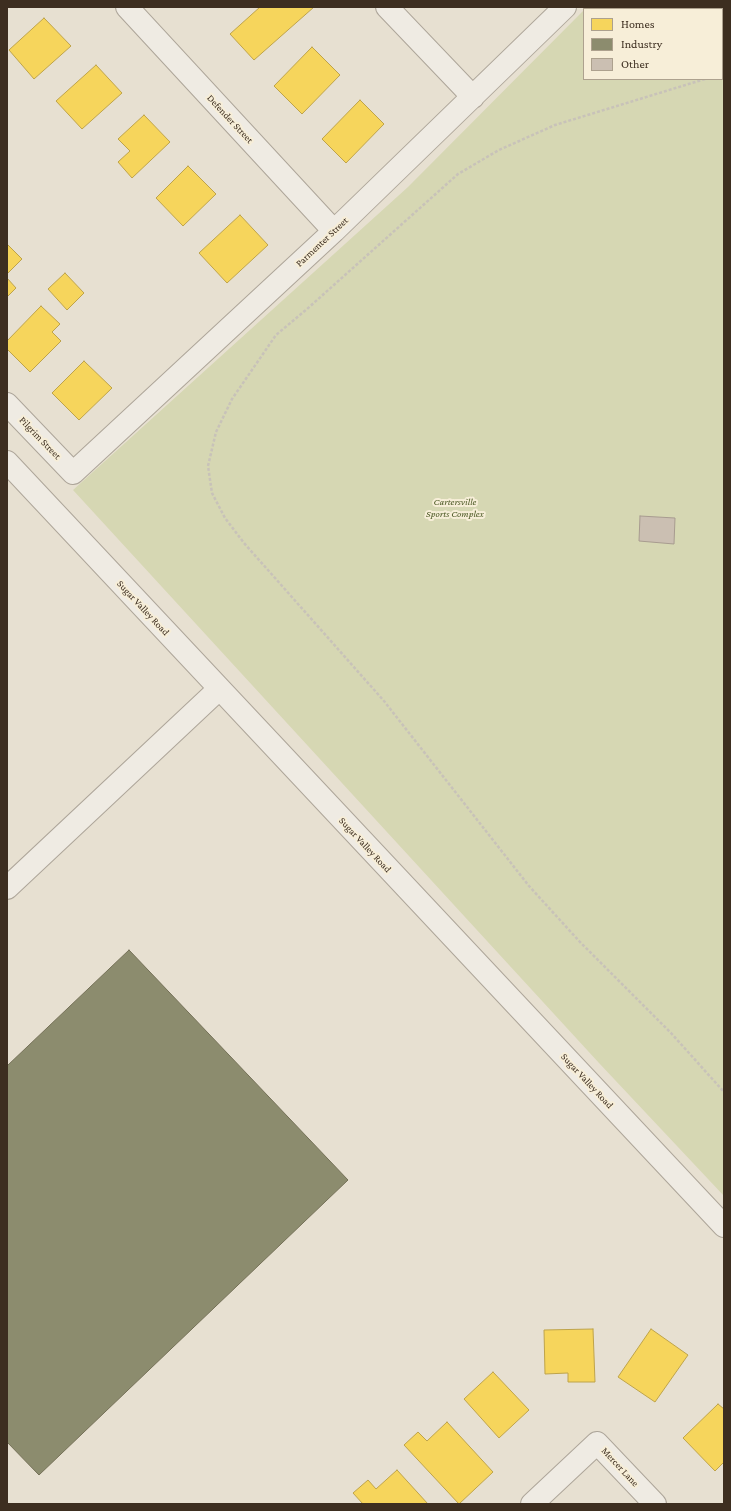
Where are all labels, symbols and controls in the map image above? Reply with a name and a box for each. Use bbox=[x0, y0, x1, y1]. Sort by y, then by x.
legend bbox=[583, 8, 723, 80]
text: Homes bbox=[621, 17, 654, 31]
text: Industry bbox=[621, 37, 662, 51]
text: Other bbox=[621, 57, 649, 71]
street label: Defender Street bbox=[204, 92, 256, 146]
street label: Parmenter Street bbox=[293, 215, 351, 269]
street label: Pilgrim Street bbox=[17, 414, 63, 462]
park label: Cartersville Sports Complex bbox=[426, 496, 484, 520]
street label: Sugar Valley Road bbox=[114, 578, 172, 638]
street label: Sugar Valley Road bbox=[336, 815, 394, 875]
street label: Sugar Valley Road bbox=[558, 1051, 616, 1111]
street label: Mercer Lane bbox=[599, 1445, 641, 1489]

